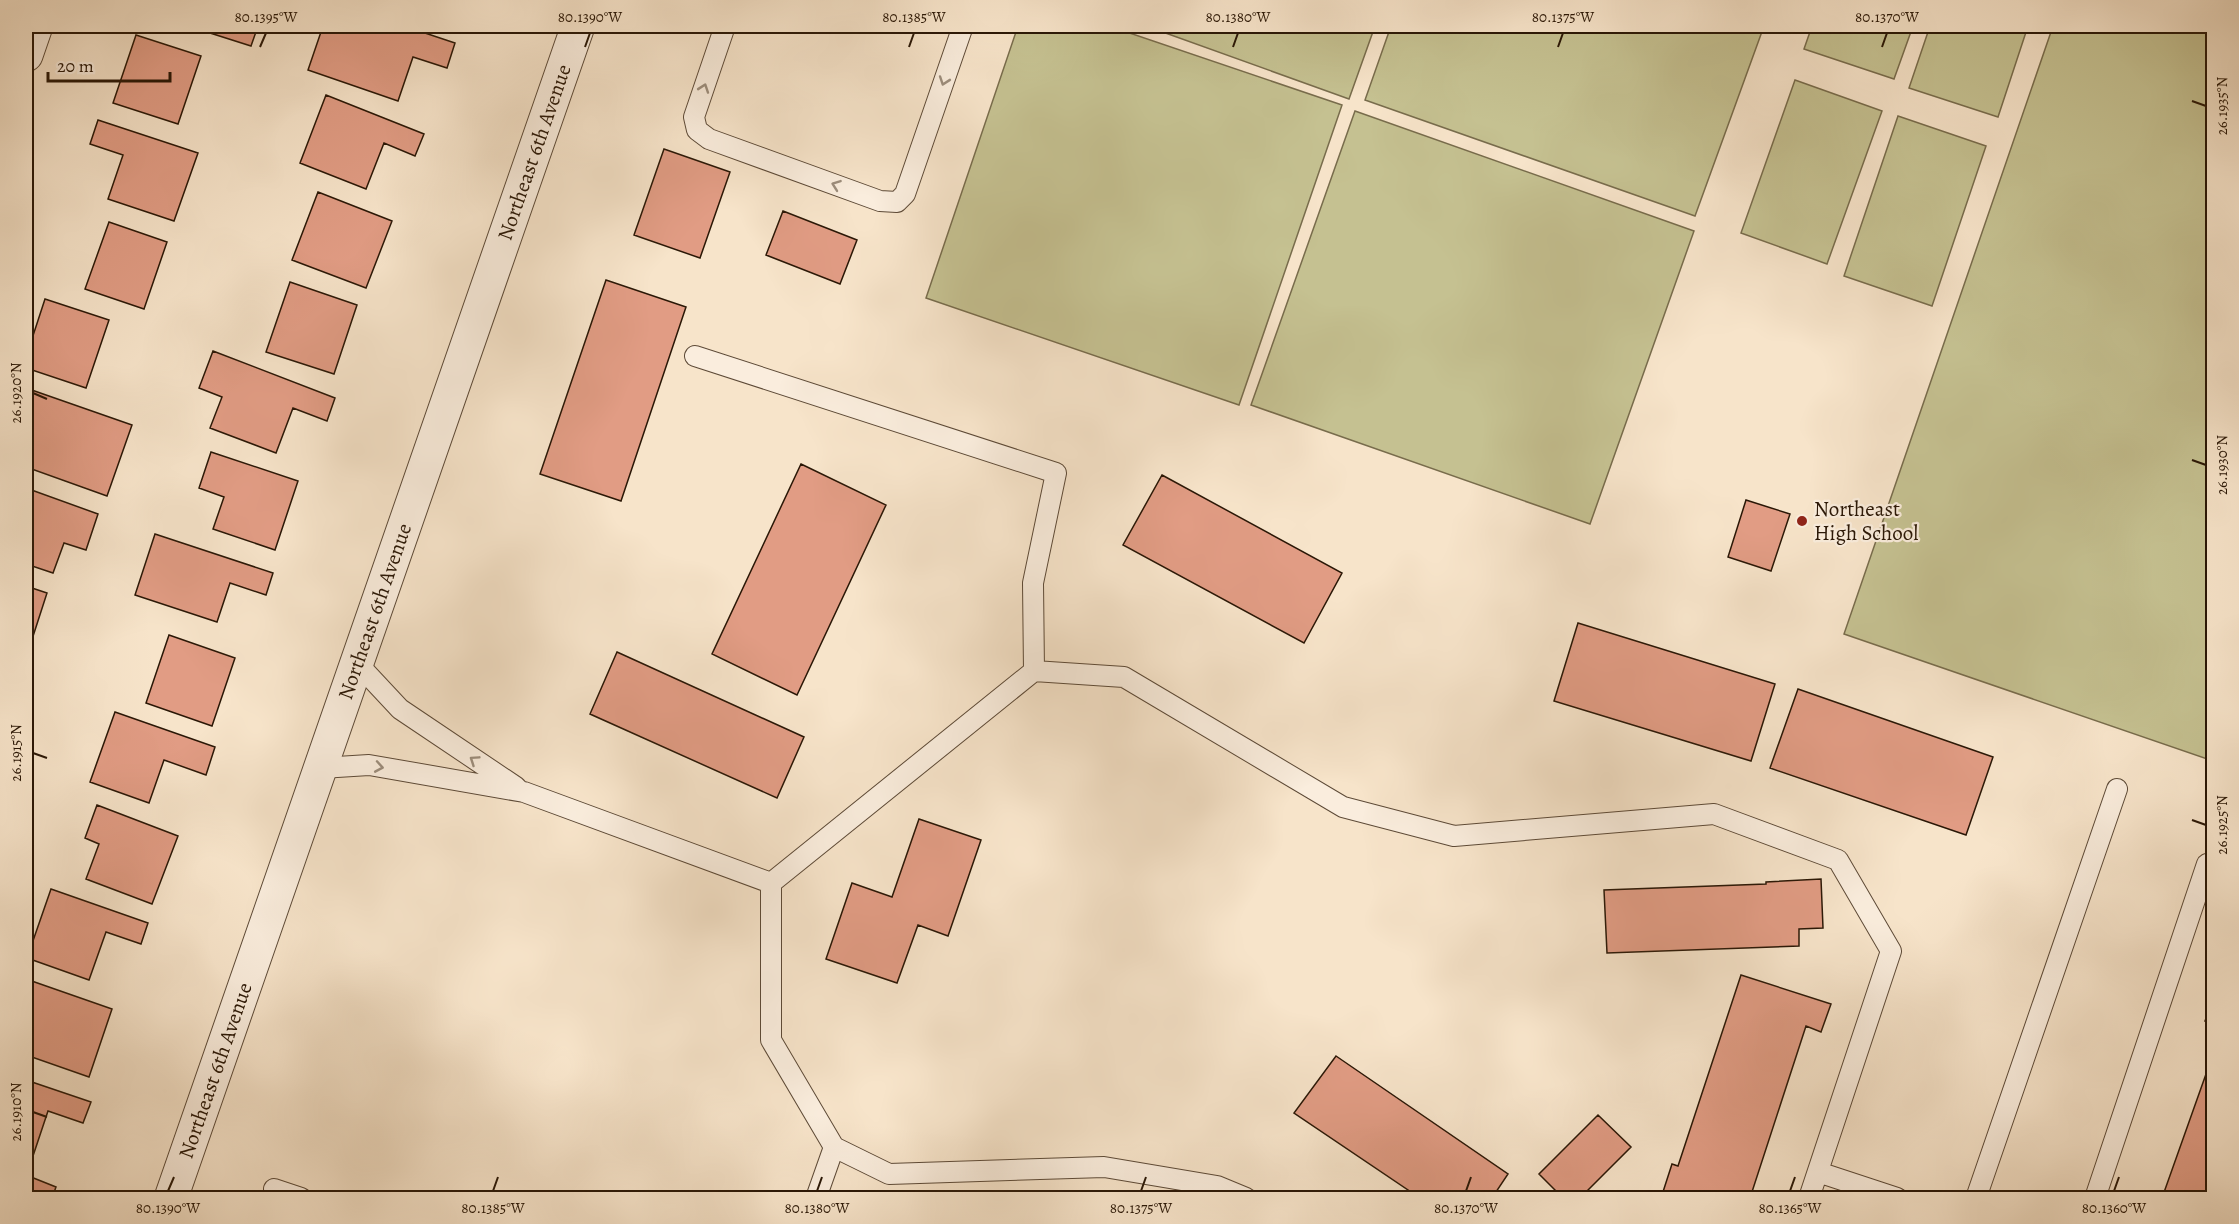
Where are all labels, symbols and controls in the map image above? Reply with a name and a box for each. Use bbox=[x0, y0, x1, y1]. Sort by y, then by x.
text: 80.1395°W bbox=[234, 7, 298, 27]
text: 80.1390°W bbox=[558, 7, 622, 27]
text: 80.1385°W bbox=[882, 7, 946, 27]
text: 80.1380°W bbox=[1206, 7, 1271, 27]
text: 80.1375°W bbox=[1532, 7, 1594, 27]
text: 80.1370°W bbox=[1855, 7, 1919, 27]
scale bar bbox=[48, 45, 170, 83]
text: 20 m bbox=[57, 54, 94, 78]
street label: Northeast 6th Avenue bbox=[491, 60, 578, 244]
one-way arrow bbox=[939, 75, 952, 86]
text: 26.1935°N bbox=[2212, 76, 2232, 135]
one-way arrow bbox=[696, 83, 709, 93]
one-way arrow bbox=[831, 179, 842, 192]
text: 26.1920°N bbox=[6, 362, 26, 424]
text: 26.1930°N bbox=[2212, 435, 2232, 495]
place label: Northeast High School bbox=[1814, 495, 1918, 547]
marker: Northeast High School bbox=[1795, 514, 1809, 528]
street label: Northeast 6th Avenue bbox=[331, 519, 418, 703]
text: 26.1915°N bbox=[6, 724, 26, 782]
one-way arrow bbox=[470, 757, 481, 768]
one-way arrow bbox=[373, 760, 383, 773]
text: 26.1925°N bbox=[2212, 795, 2232, 855]
street label: Northeast 6th Avenue bbox=[172, 979, 259, 1162]
text: 26.1910°N bbox=[6, 1082, 26, 1142]
text: 80.1390°W bbox=[136, 1198, 200, 1218]
text: 80.1385°W bbox=[461, 1198, 525, 1218]
text: 80.1380°W bbox=[785, 1198, 850, 1218]
text: 80.1375°W bbox=[1110, 1198, 1172, 1218]
text: 80.1370°W bbox=[1434, 1198, 1498, 1218]
text: 80.1365°W bbox=[1758, 1198, 1822, 1218]
text: 80.1360°W bbox=[2082, 1198, 2146, 1218]

